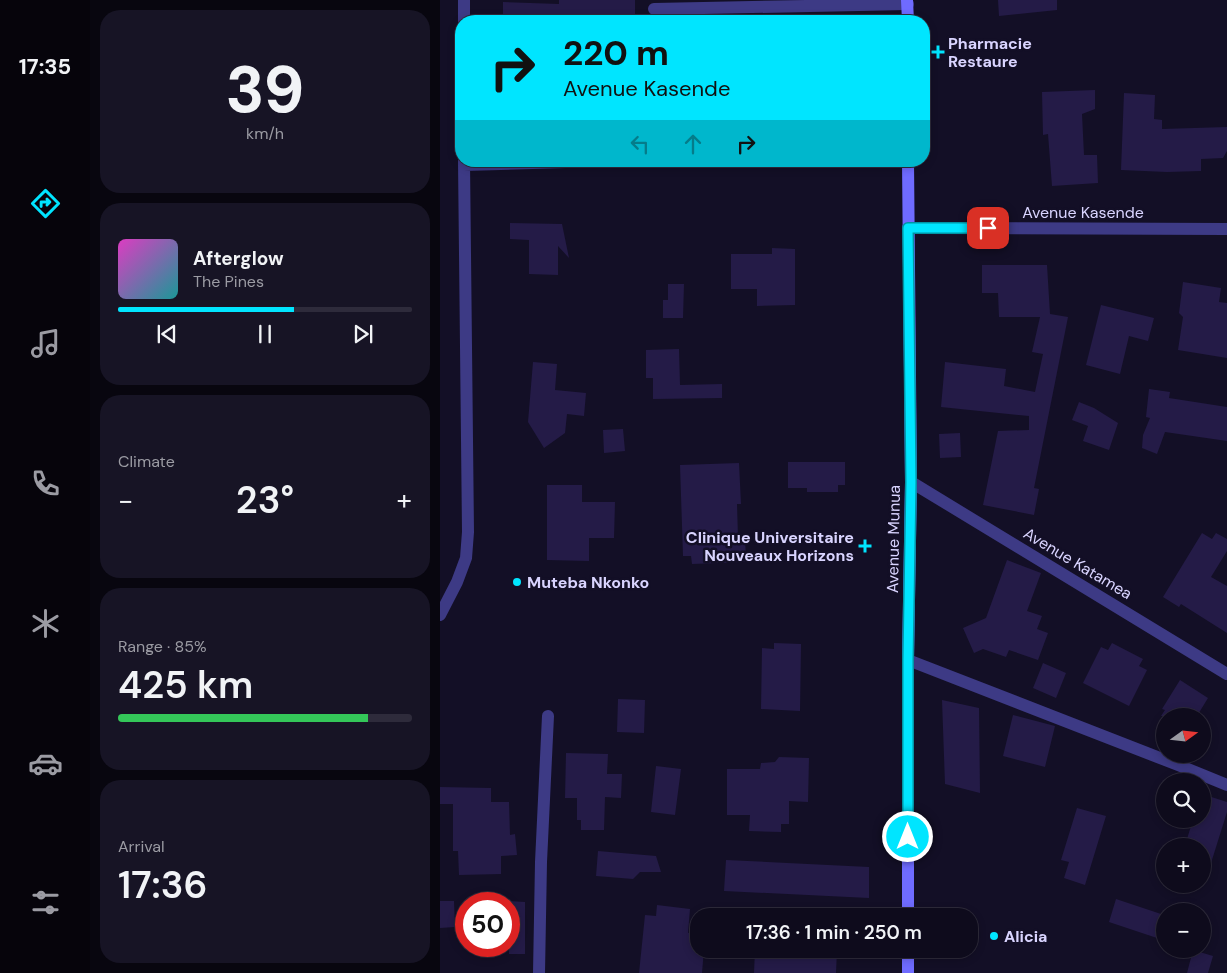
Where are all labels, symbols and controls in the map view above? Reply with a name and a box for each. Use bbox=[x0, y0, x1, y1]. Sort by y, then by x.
text: 220 m bbox=[563, 30, 669, 76]
place label: Pharmacie Restaure bbox=[948, 33, 1032, 72]
icon: right bbox=[480, 35, 545, 100]
marker: Pharmacie Restaure bbox=[932, 46, 944, 58]
text: 39 bbox=[226, 48, 304, 132]
text: 17:35 bbox=[19, 52, 71, 81]
text: Avenue Kasende bbox=[563, 74, 730, 103]
text: km/h bbox=[246, 123, 284, 144]
icon: left bbox=[626, 130, 654, 158]
icon: ahead bbox=[679, 130, 707, 158]
icon: right bbox=[732, 130, 760, 158]
icon: directions bbox=[28, 186, 63, 221]
street label: Avenue Kasende bbox=[1022, 202, 1144, 223]
pin bbox=[967, 207, 1009, 249]
icon: arrive bbox=[974, 214, 1002, 242]
text: Afterglow bbox=[193, 246, 284, 271]
text: The Pines bbox=[193, 271, 264, 292]
icon: previous bbox=[153, 320, 181, 348]
icon: pause bbox=[251, 320, 279, 348]
icon: next bbox=[349, 320, 377, 348]
icon: music bbox=[28, 326, 63, 361]
text: Climate bbox=[118, 451, 175, 472]
icon: phone bbox=[28, 466, 63, 501]
text: 23° bbox=[236, 475, 294, 525]
text: − bbox=[118, 482, 133, 519]
text: + bbox=[397, 482, 412, 519]
street label: Avenue Munua bbox=[882, 485, 905, 593]
street label: Avenue Katamea bbox=[1020, 523, 1136, 604]
place label: Clinique Universitaire Nouveaux Horizons bbox=[686, 527, 854, 566]
marker: Clinique Universitaire Nouveaux Horizons bbox=[858, 539, 872, 553]
place label: Muteba Nkonko bbox=[527, 572, 649, 593]
marker: Muteba Nkonko bbox=[511, 576, 523, 588]
icon: climate bbox=[28, 606, 63, 641]
text: Range · 85% bbox=[118, 636, 207, 657]
text: 425 km bbox=[118, 660, 253, 710]
north arrow bbox=[1156, 708, 1211, 762]
map controls bbox=[1156, 708, 1211, 958]
icon: car bbox=[28, 746, 63, 781]
button: search bbox=[1156, 773, 1211, 828]
position arrow bbox=[881, 810, 933, 862]
text: Arrival bbox=[118, 836, 165, 857]
button: + bbox=[1156, 838, 1211, 893]
text: 17:36 bbox=[118, 860, 208, 910]
icon: filters bbox=[28, 885, 63, 920]
speed limit sign: 50 bbox=[455, 892, 520, 957]
button: − bbox=[1156, 903, 1211, 958]
text: 17:36 · 1 min · 250 m bbox=[746, 920, 922, 945]
place label: Alicia bbox=[1004, 926, 1047, 947]
marker: Alicia bbox=[988, 930, 1000, 942]

